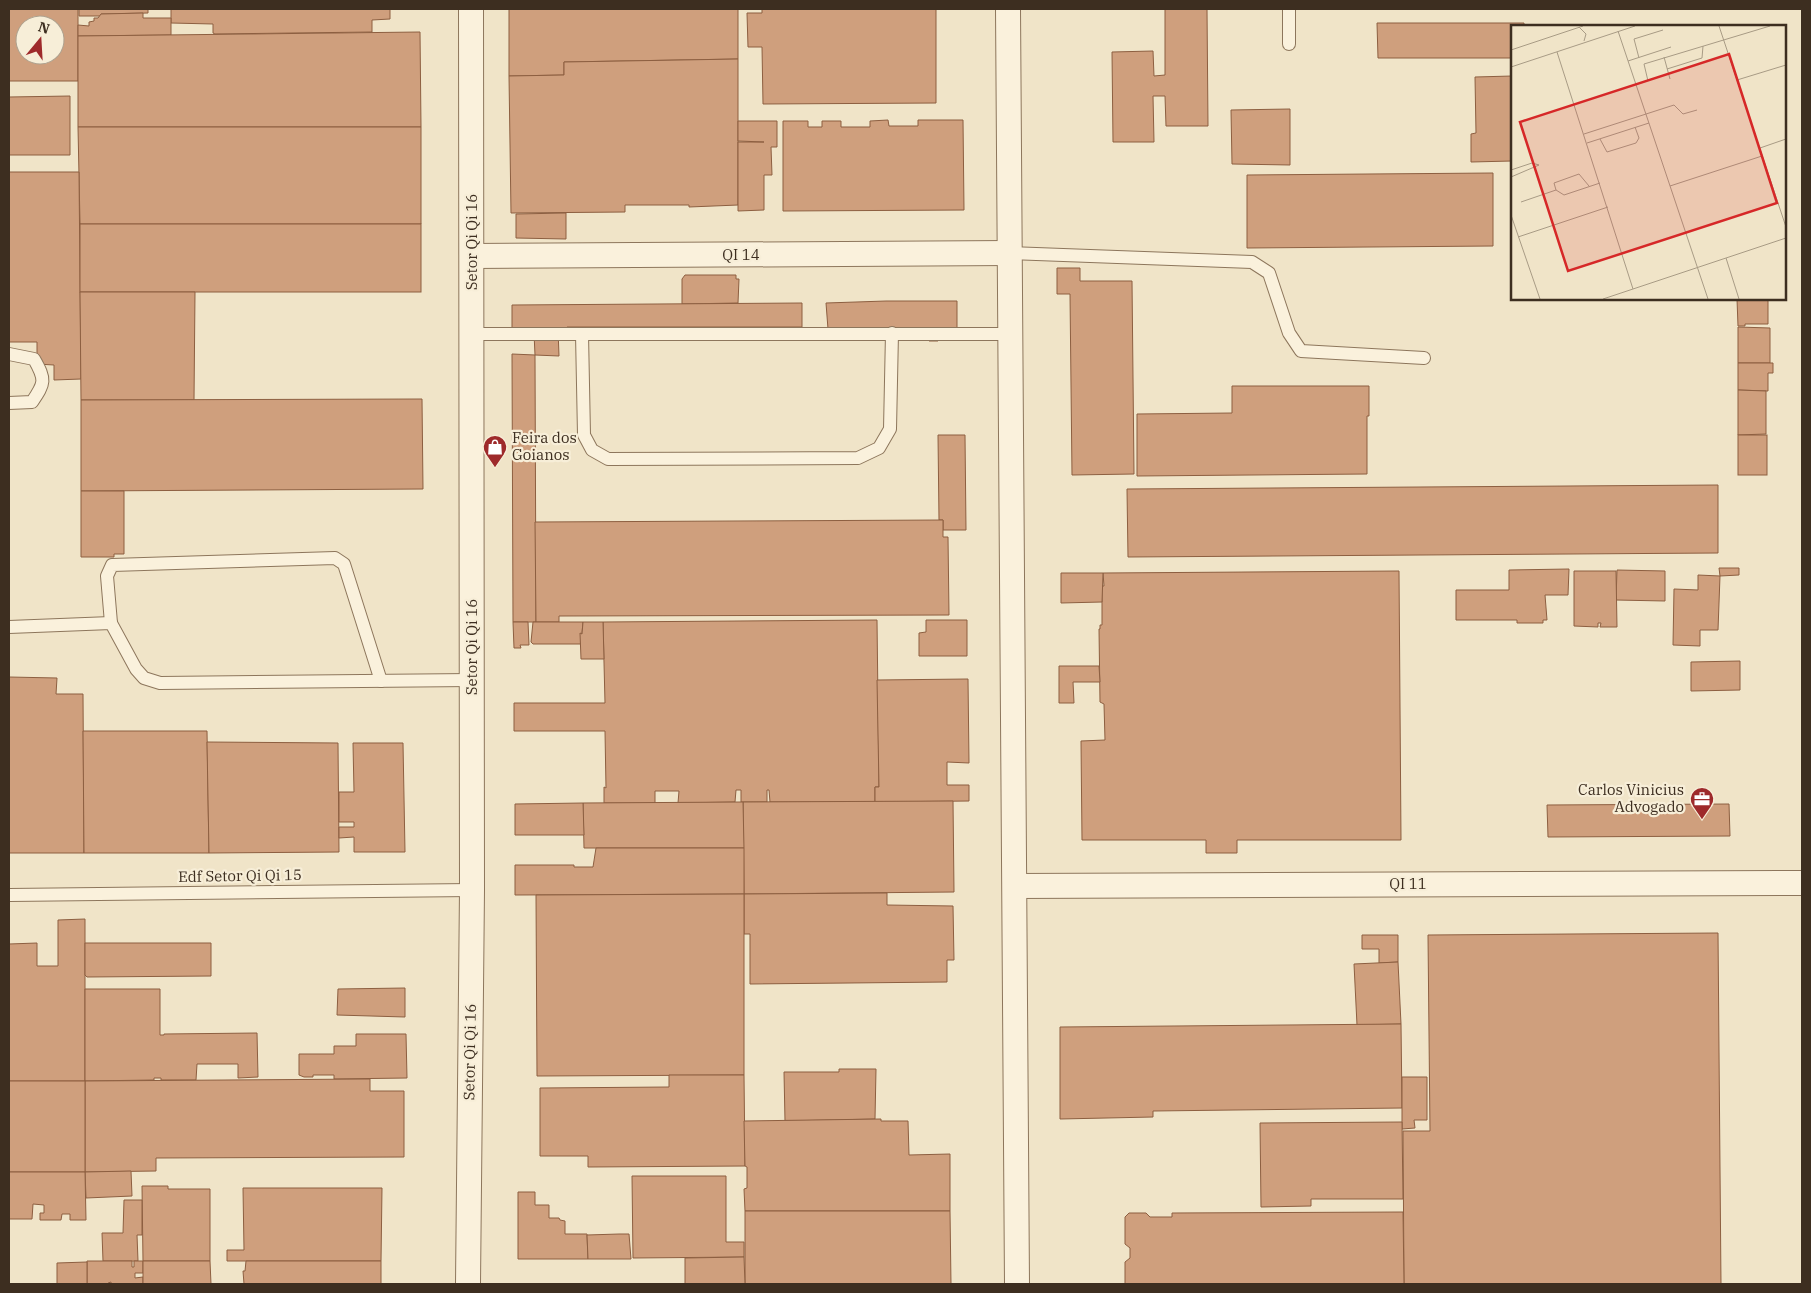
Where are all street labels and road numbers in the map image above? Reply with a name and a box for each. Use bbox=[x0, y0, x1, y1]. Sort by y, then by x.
street label: Setor Qi Qi 16 bbox=[462, 194, 481, 290]
street label: QI 14 bbox=[722, 245, 760, 264]
street label: Setor Qi Qi 16 bbox=[462, 599, 481, 695]
street label: Edf Setor Qi Qi 15 bbox=[178, 865, 302, 886]
street label: QI 11 bbox=[1389, 874, 1427, 893]
street label: Setor Qi Qi 16 bbox=[459, 1004, 480, 1100]

